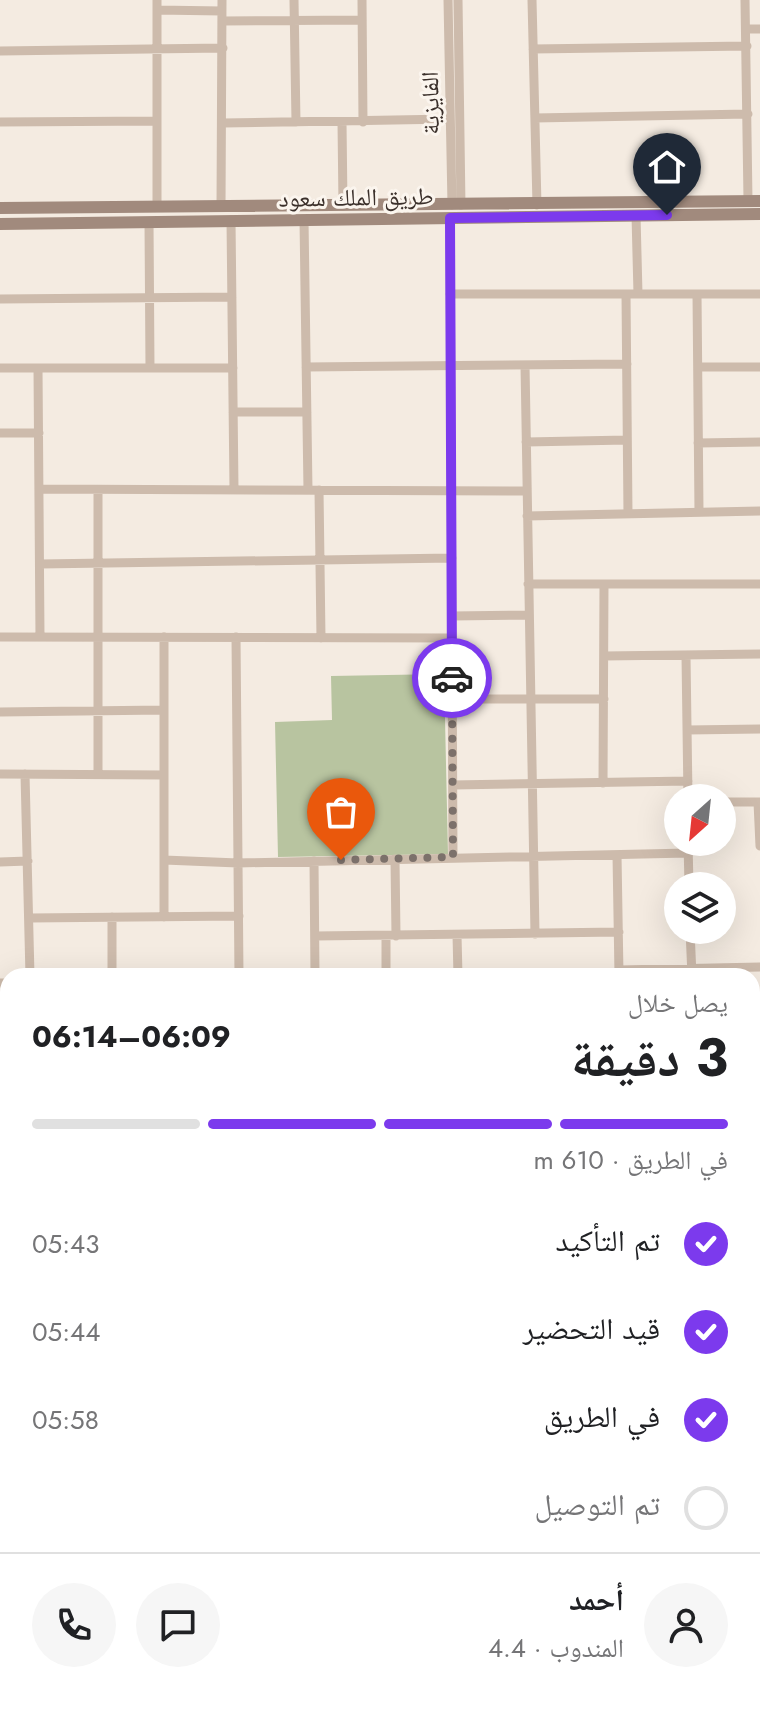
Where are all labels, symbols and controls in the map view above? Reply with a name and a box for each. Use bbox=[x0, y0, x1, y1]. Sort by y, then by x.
street label: الفايزية bbox=[412, 71, 448, 135]
pin bbox=[633, 133, 701, 215]
icon: home bbox=[645, 145, 689, 189]
street label: طريق الملك سعود bbox=[278, 178, 434, 216]
courier bbox=[412, 638, 492, 718]
icon: car bbox=[430, 656, 474, 700]
pin bbox=[307, 778, 375, 860]
north arrow bbox=[664, 784, 736, 856]
map controls bbox=[664, 784, 736, 944]
icon: bag bbox=[319, 790, 363, 834]
button: layers bbox=[664, 872, 736, 944]
text: يصل خلال bbox=[628, 984, 728, 1022]
text: 06:09–06:14 bbox=[32, 1015, 231, 1058]
text: 3 دقيقة bbox=[571, 1020, 728, 1096]
text: في الطريق · 610 m bbox=[533, 1141, 728, 1179]
text: تم التأكيد bbox=[556, 1219, 660, 1262]
icon: check bbox=[684, 1222, 728, 1266]
text: 05:43 bbox=[32, 1225, 99, 1263]
text: قيد التحضير bbox=[523, 1307, 660, 1350]
icon: check bbox=[684, 1310, 728, 1354]
text: 05:44 bbox=[32, 1313, 100, 1351]
text: في الطريق bbox=[544, 1395, 660, 1438]
icon: check bbox=[684, 1398, 728, 1442]
text: 05:58 bbox=[32, 1401, 99, 1439]
text: تم التوصيل bbox=[534, 1483, 660, 1526]
text: أحمد bbox=[569, 1578, 624, 1621]
button: phone bbox=[32, 1583, 116, 1667]
button: chat bbox=[136, 1583, 220, 1667]
button: person bbox=[644, 1583, 728, 1667]
text: المندوب · 4.4 bbox=[488, 1629, 624, 1667]

